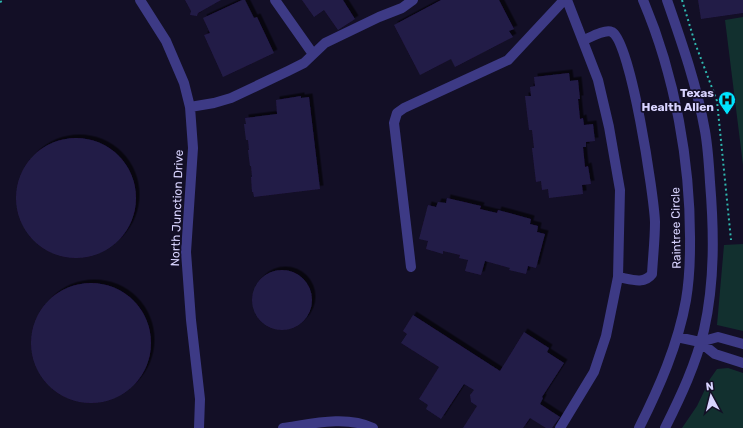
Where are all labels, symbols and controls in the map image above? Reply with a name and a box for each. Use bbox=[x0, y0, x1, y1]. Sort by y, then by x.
place label: Texas Health Allen bbox=[641, 86, 714, 114]
hospital icon: Texas Health Allen bbox=[717, 90, 737, 115]
street label: North Junction Drive bbox=[168, 149, 186, 267]
street label: Raintree Circle bbox=[668, 187, 684, 269]
north arrow bbox=[691, 376, 731, 416]
text: N bbox=[705, 380, 715, 394]

